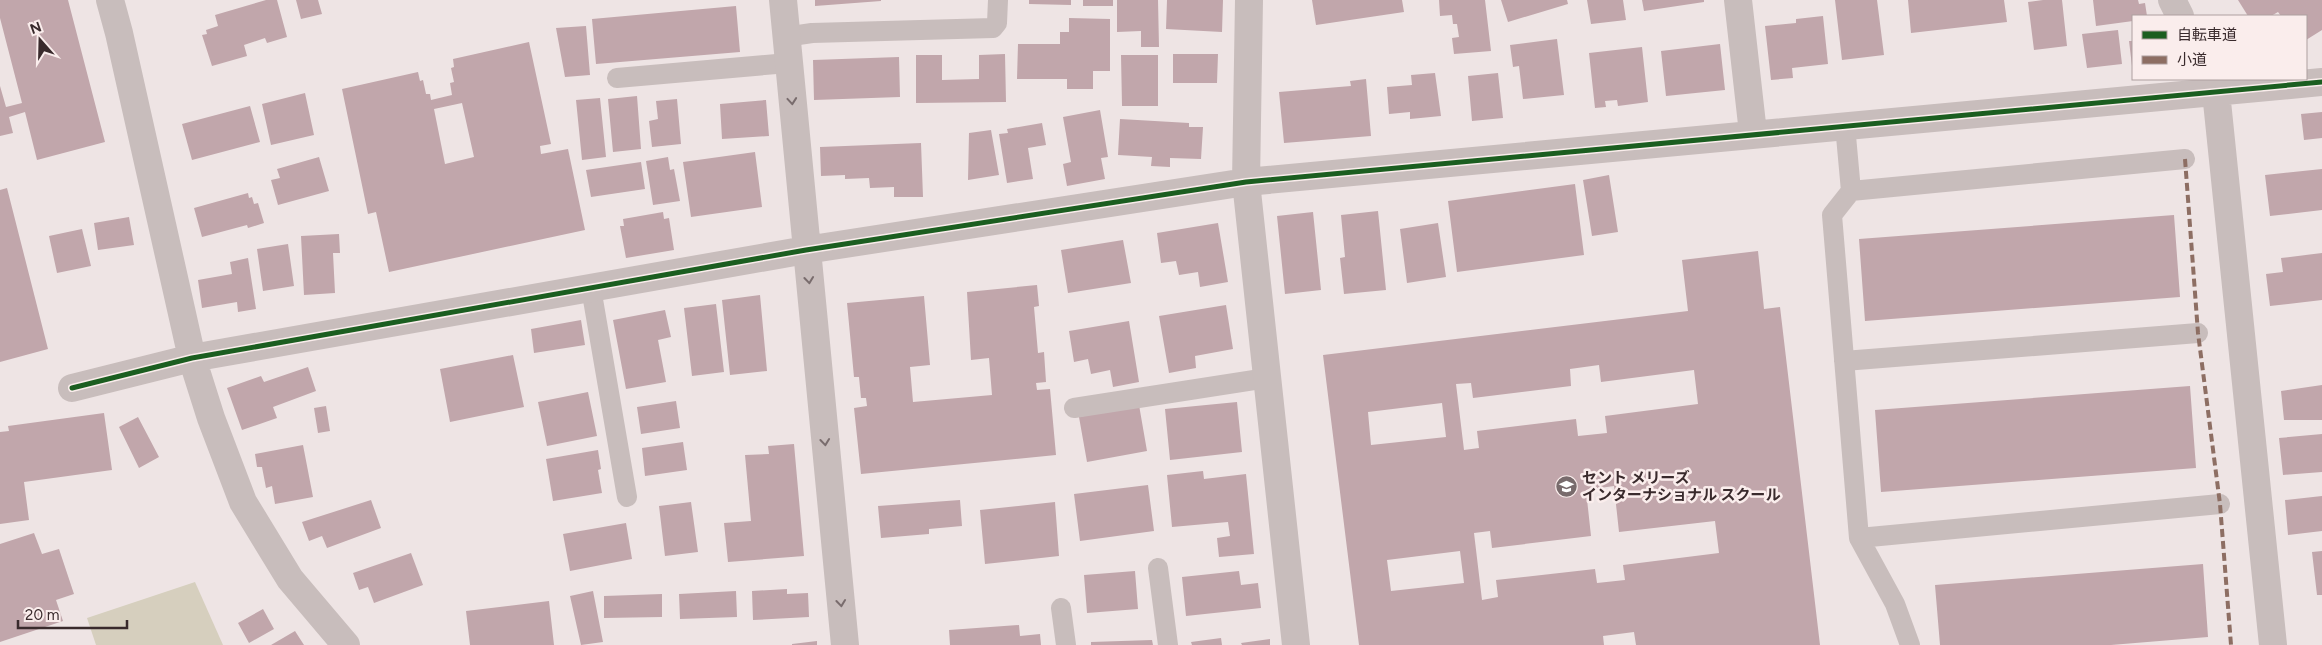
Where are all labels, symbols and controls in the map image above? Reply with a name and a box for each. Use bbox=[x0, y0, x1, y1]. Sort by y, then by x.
north arrow bbox=[15, 15, 65, 65]
legend bbox=[2132, 15, 2307, 80]
text: N bbox=[28, 18, 44, 38]
text: 自転車道 bbox=[2177, 26, 2237, 44]
text: 小道 bbox=[2177, 51, 2207, 69]
one-way arrow bbox=[786, 97, 797, 105]
one-way arrow bbox=[803, 276, 814, 284]
one-way arrow bbox=[819, 438, 830, 446]
place label: セント メリーズ インターナショナル スクール bbox=[1582, 469, 1781, 504]
school or university icon: セント メリーズ インターナショナル スクール bbox=[1554, 475, 1578, 499]
scale bar bbox=[18, 598, 126, 630]
one-way arrow bbox=[835, 600, 846, 608]
text: 20 m bbox=[25, 606, 59, 624]

